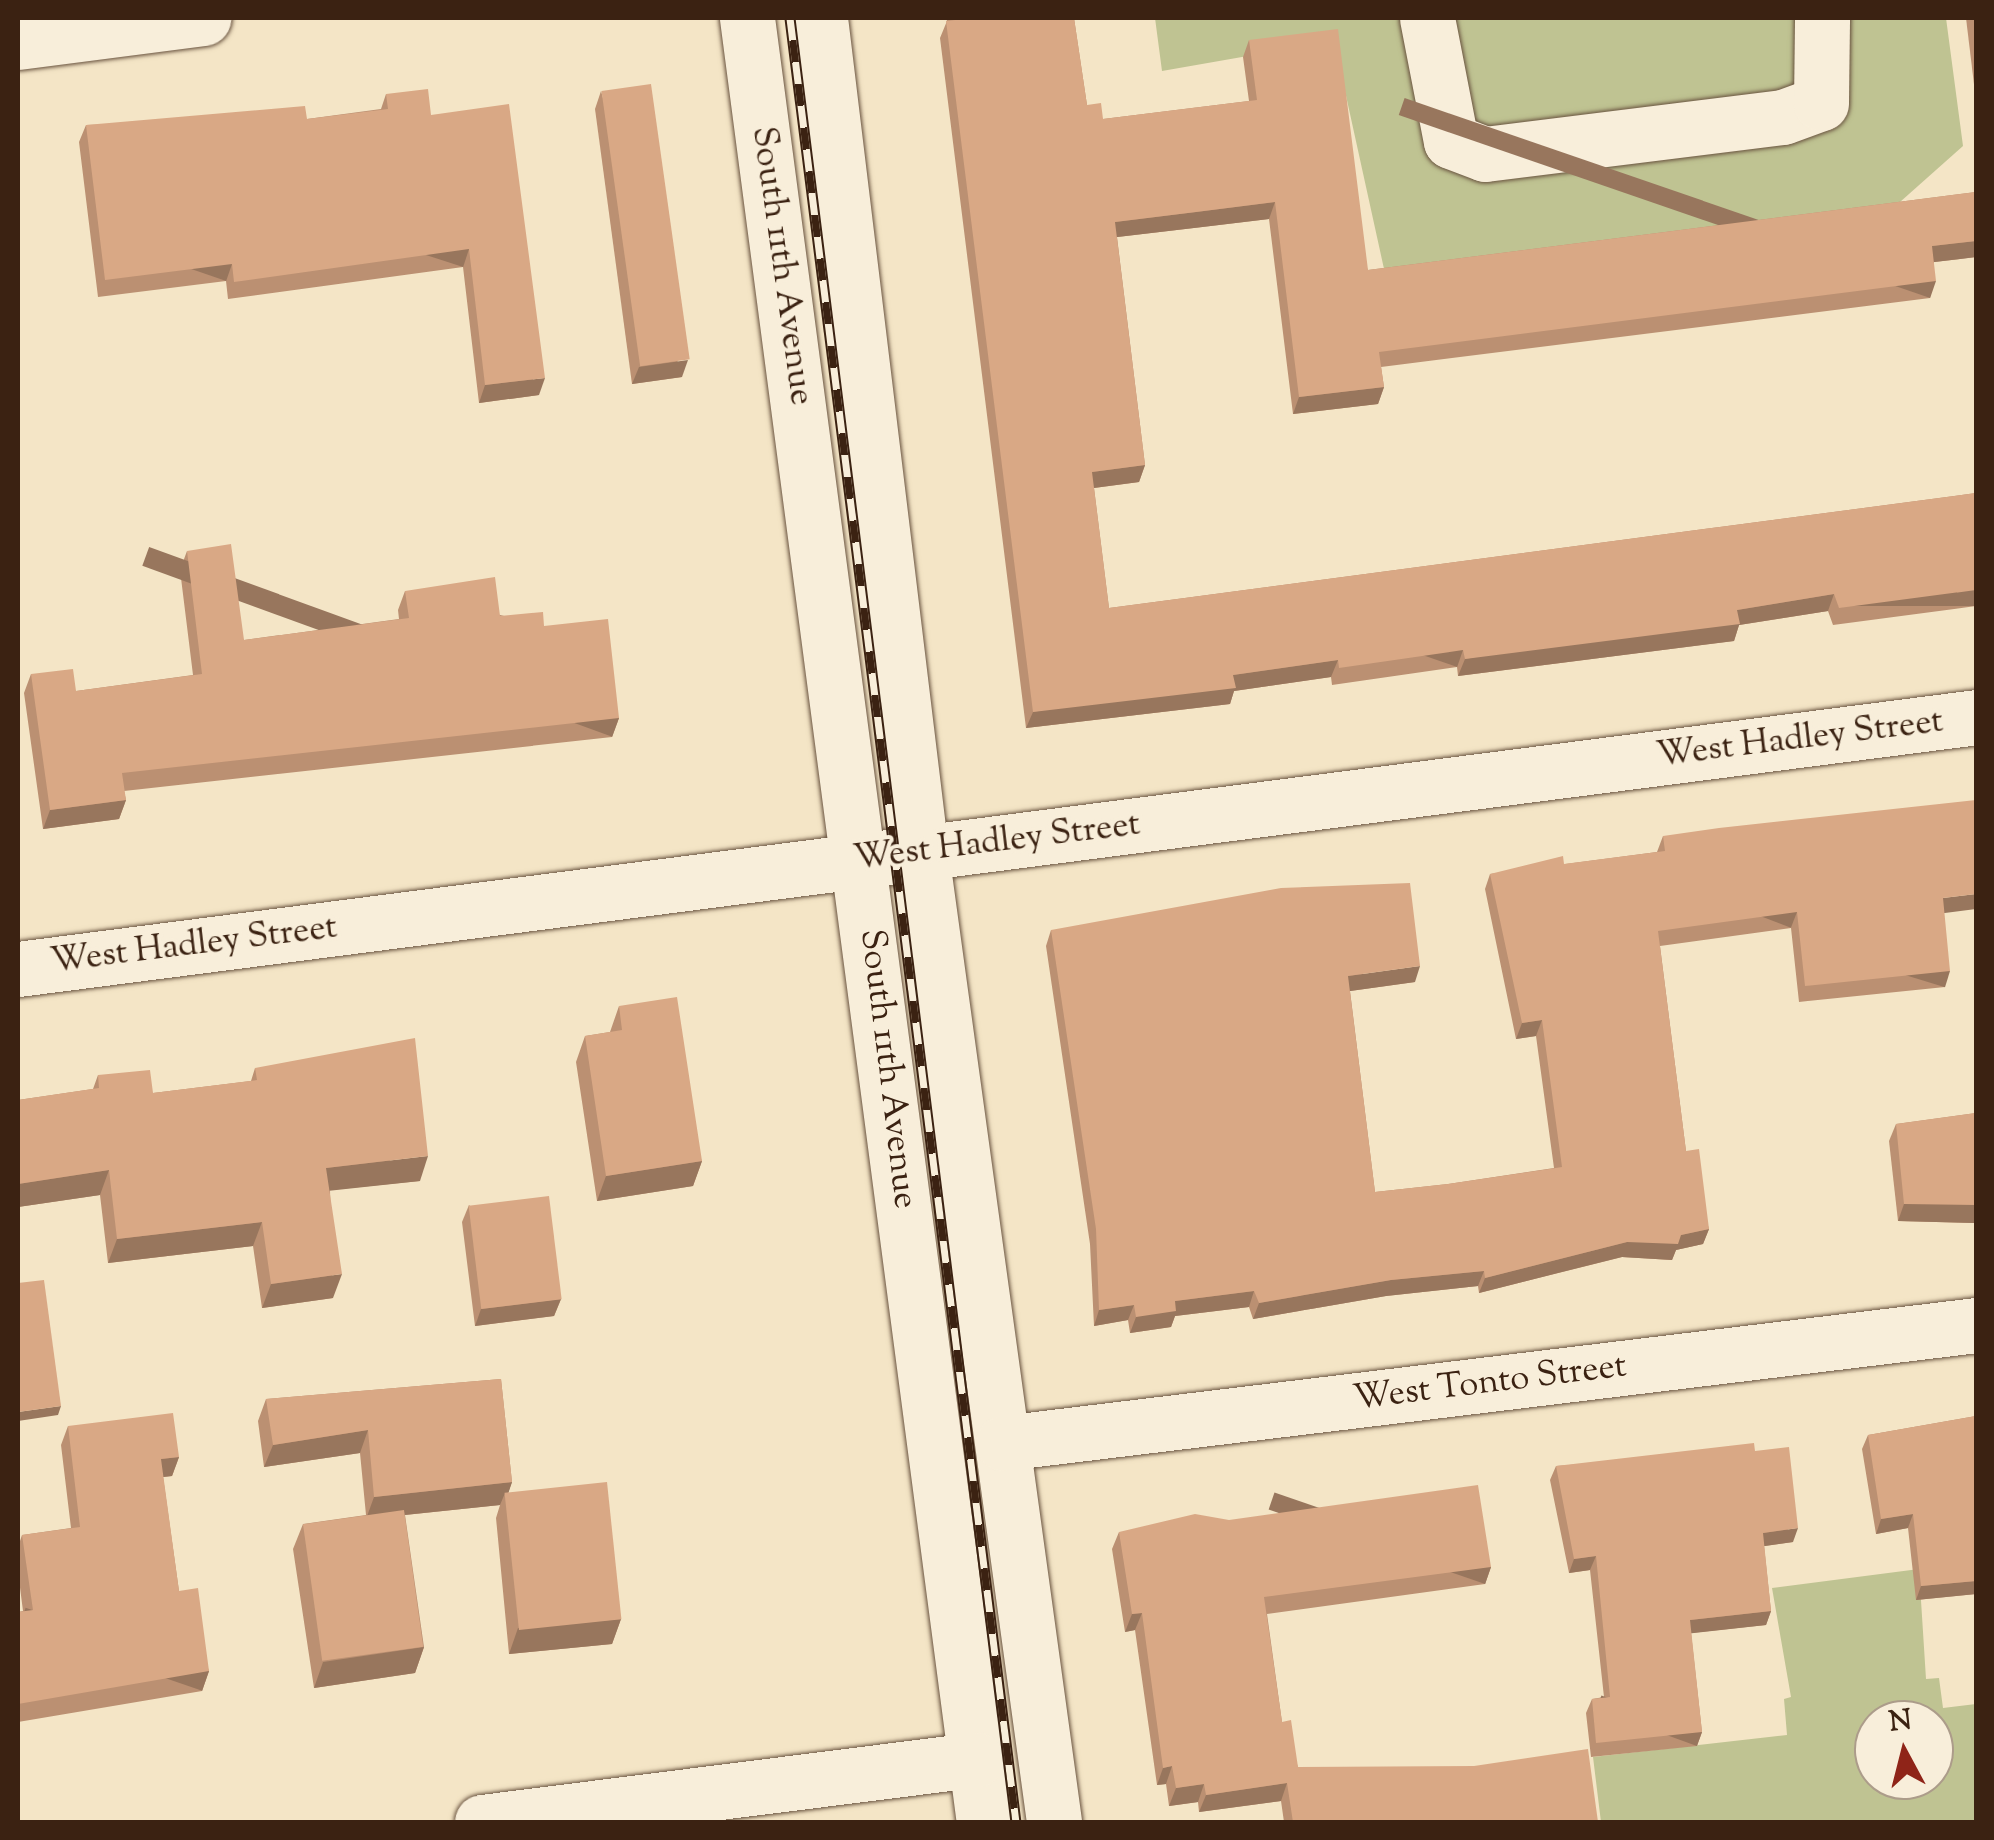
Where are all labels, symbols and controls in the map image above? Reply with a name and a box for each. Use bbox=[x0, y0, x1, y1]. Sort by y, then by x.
street label: South 11th Avenue bbox=[741, 124, 821, 408]
street label: West Hadley Street bbox=[1654, 702, 1946, 778]
street label: West Hadley Street bbox=[851, 805, 1143, 881]
street label: West Hadley Street bbox=[48, 908, 340, 984]
street label: South 11th Avenue bbox=[849, 927, 925, 1211]
street label: West Tonto Street bbox=[1351, 1346, 1629, 1422]
north arrow bbox=[1854, 1700, 1954, 1800]
text: N bbox=[1887, 1701, 1914, 1743]

